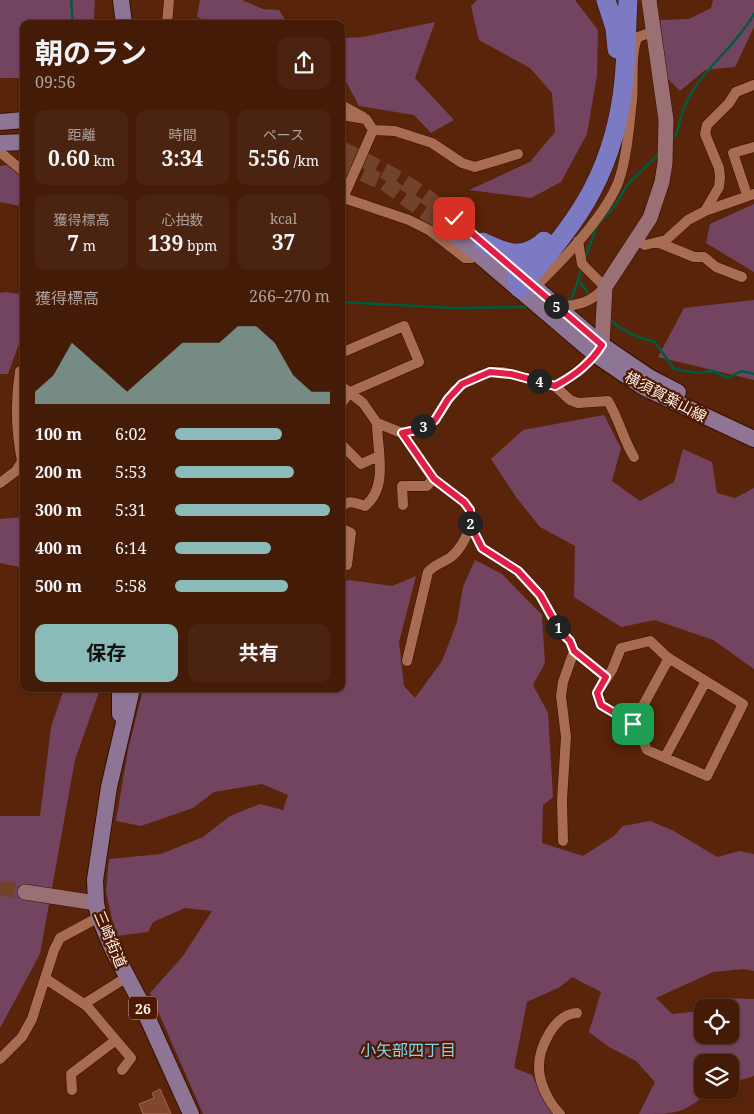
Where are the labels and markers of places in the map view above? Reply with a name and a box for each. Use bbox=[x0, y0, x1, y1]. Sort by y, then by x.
pin bbox=[433, 197, 475, 239]
pin: 5 bbox=[544, 294, 568, 318]
pin: 4 bbox=[526, 368, 552, 394]
pin: 3 bbox=[410, 414, 436, 438]
pin: 2 bbox=[458, 510, 482, 536]
pin: 1 bbox=[546, 614, 570, 640]
pin bbox=[612, 703, 654, 745]

